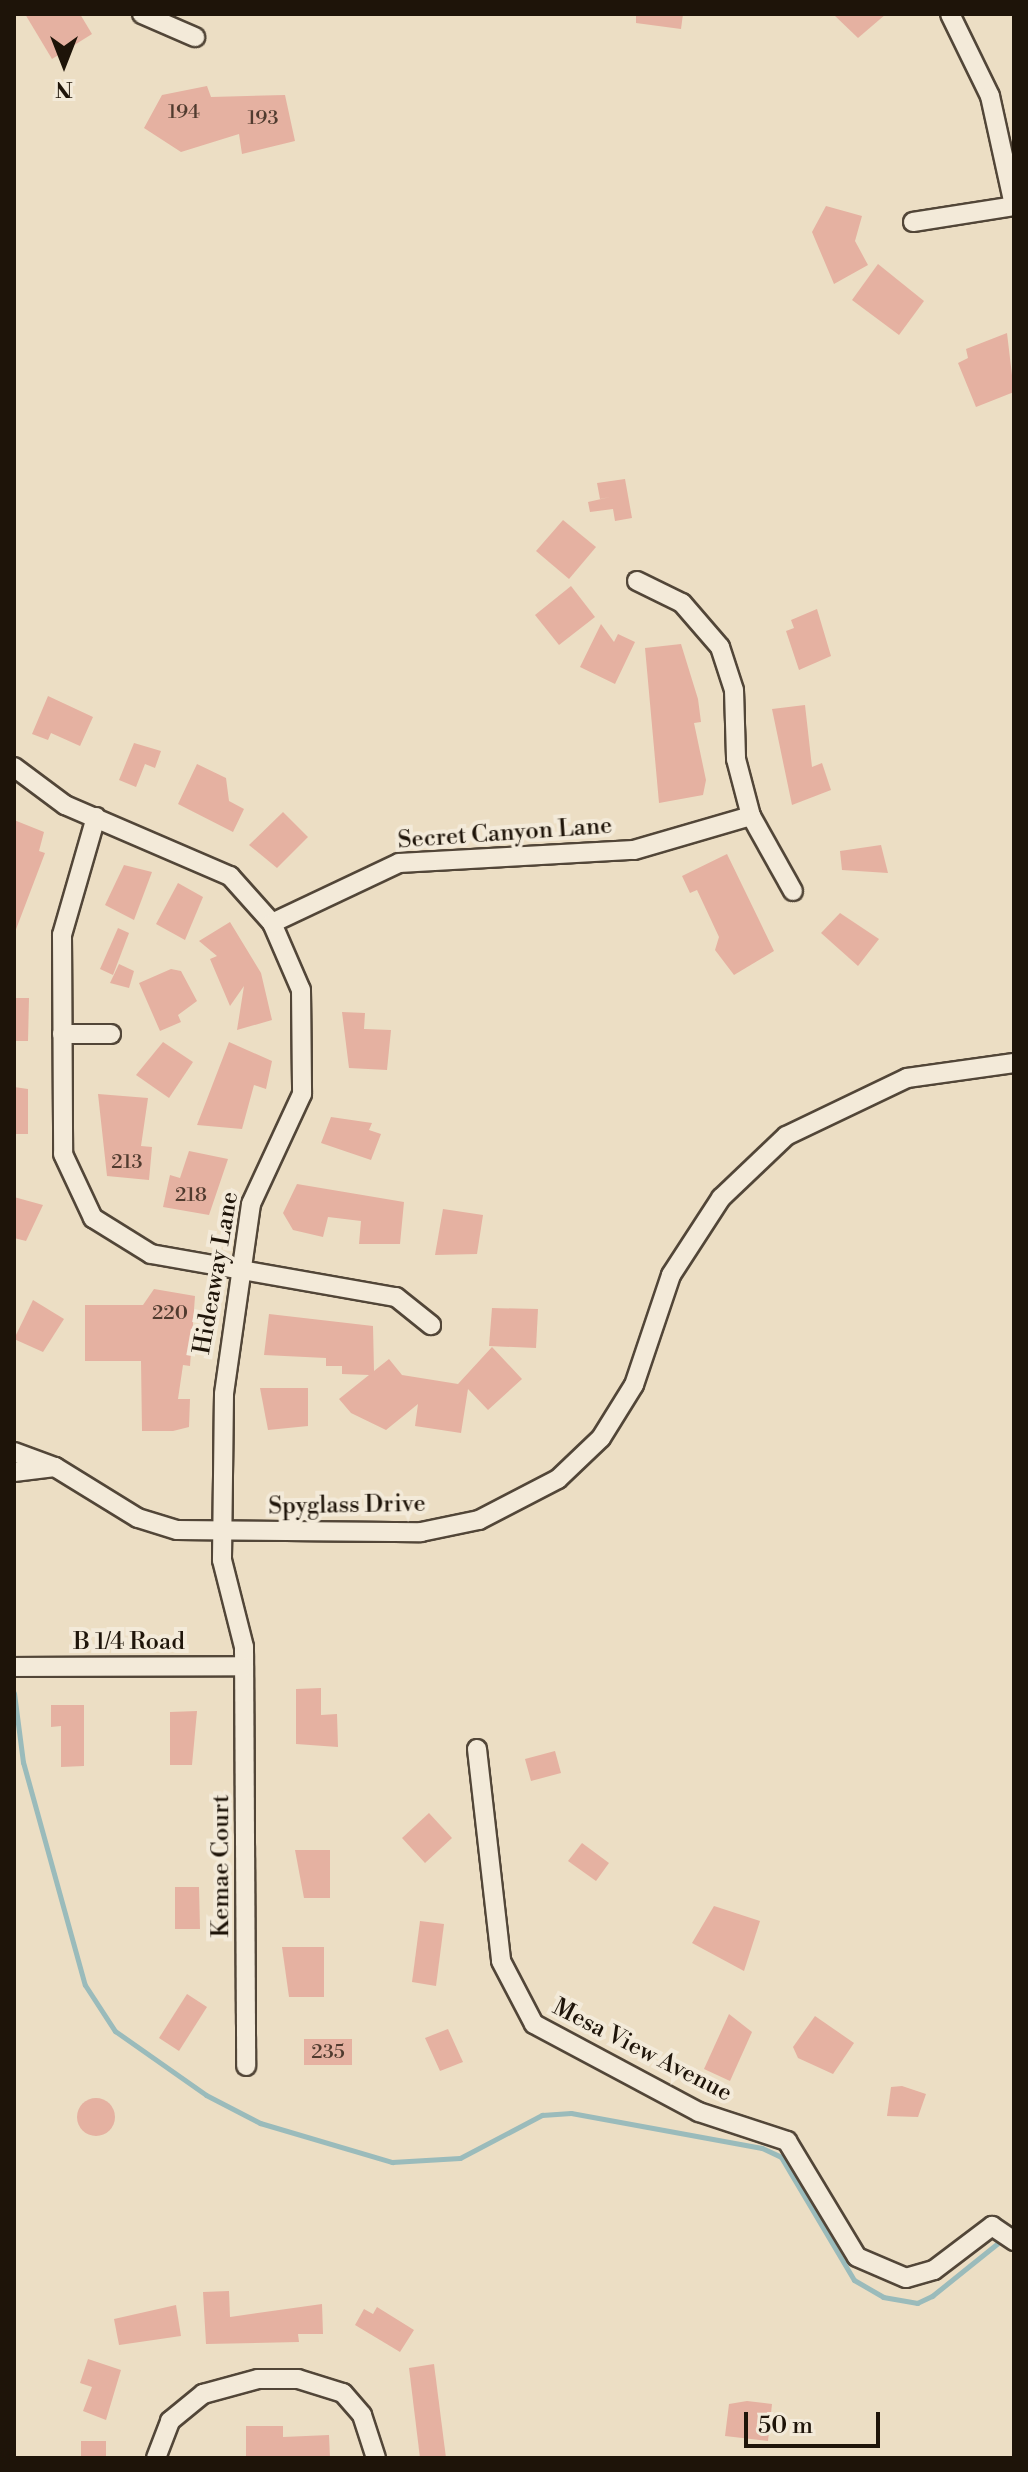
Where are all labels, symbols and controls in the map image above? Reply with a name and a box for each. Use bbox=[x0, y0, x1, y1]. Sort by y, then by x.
north arrow bbox=[24, 24, 104, 104]
text: N bbox=[55, 75, 73, 102]
house number: 194 bbox=[168, 100, 200, 124]
house number: 193 bbox=[247, 106, 279, 130]
street label: Secret Canyon Lane bbox=[397, 812, 613, 856]
house number: 213 bbox=[111, 1150, 143, 1174]
house number: 218 bbox=[175, 1183, 207, 1207]
street label: Hideaway Lane bbox=[189, 1189, 245, 1357]
house number: 220 bbox=[152, 1301, 188, 1325]
street label: Spyglass Drive bbox=[268, 1490, 426, 1522]
street label: B 1/4 Road bbox=[73, 1629, 185, 1657]
street label: Kemae Court bbox=[208, 1795, 236, 1937]
street label: Mesa View Avenue bbox=[548, 1993, 736, 2109]
house number: 235 bbox=[311, 2040, 345, 2064]
scale bar bbox=[748, 2396, 884, 2446]
text: 50 m bbox=[758, 2411, 813, 2441]

